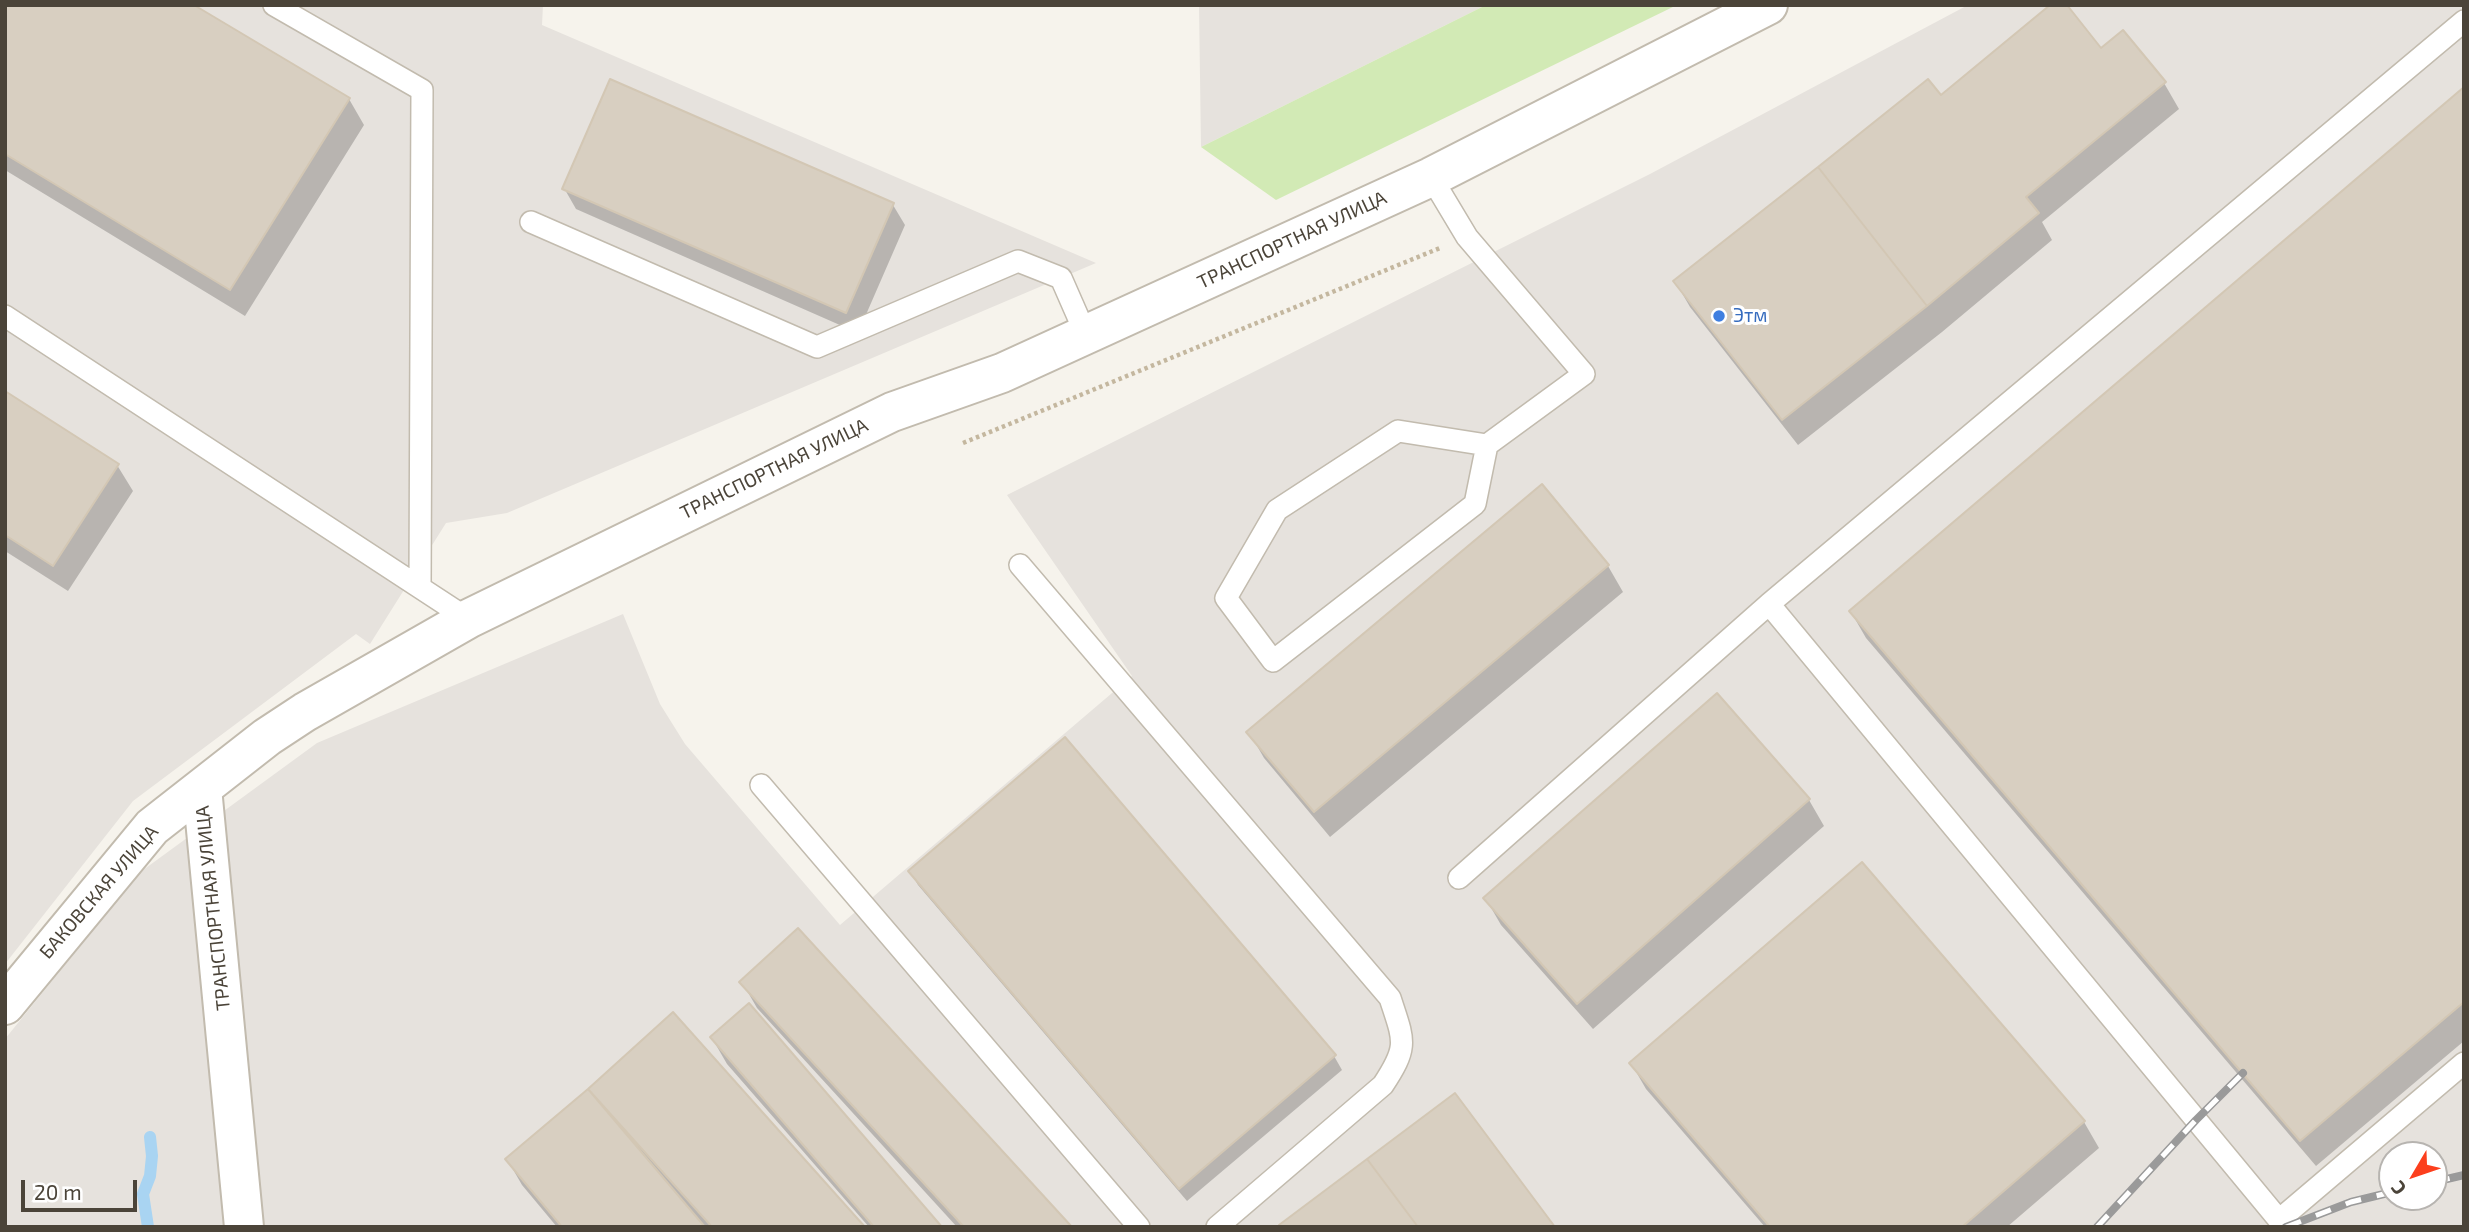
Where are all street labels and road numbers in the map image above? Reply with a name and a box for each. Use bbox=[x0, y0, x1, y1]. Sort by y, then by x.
street label: ТРАНСПОРТНАЯ УЛИЦА bbox=[1194, 186, 1390, 294]
street label: ТРАНСПОРТНАЯ УЛИЦА bbox=[676, 414, 872, 524]
street label: ТРАНСПОРТНАЯ УЛИЦА bbox=[191, 804, 235, 1012]
street label: БАКОВСКАЯ УЛИЦА bbox=[35, 821, 163, 963]

